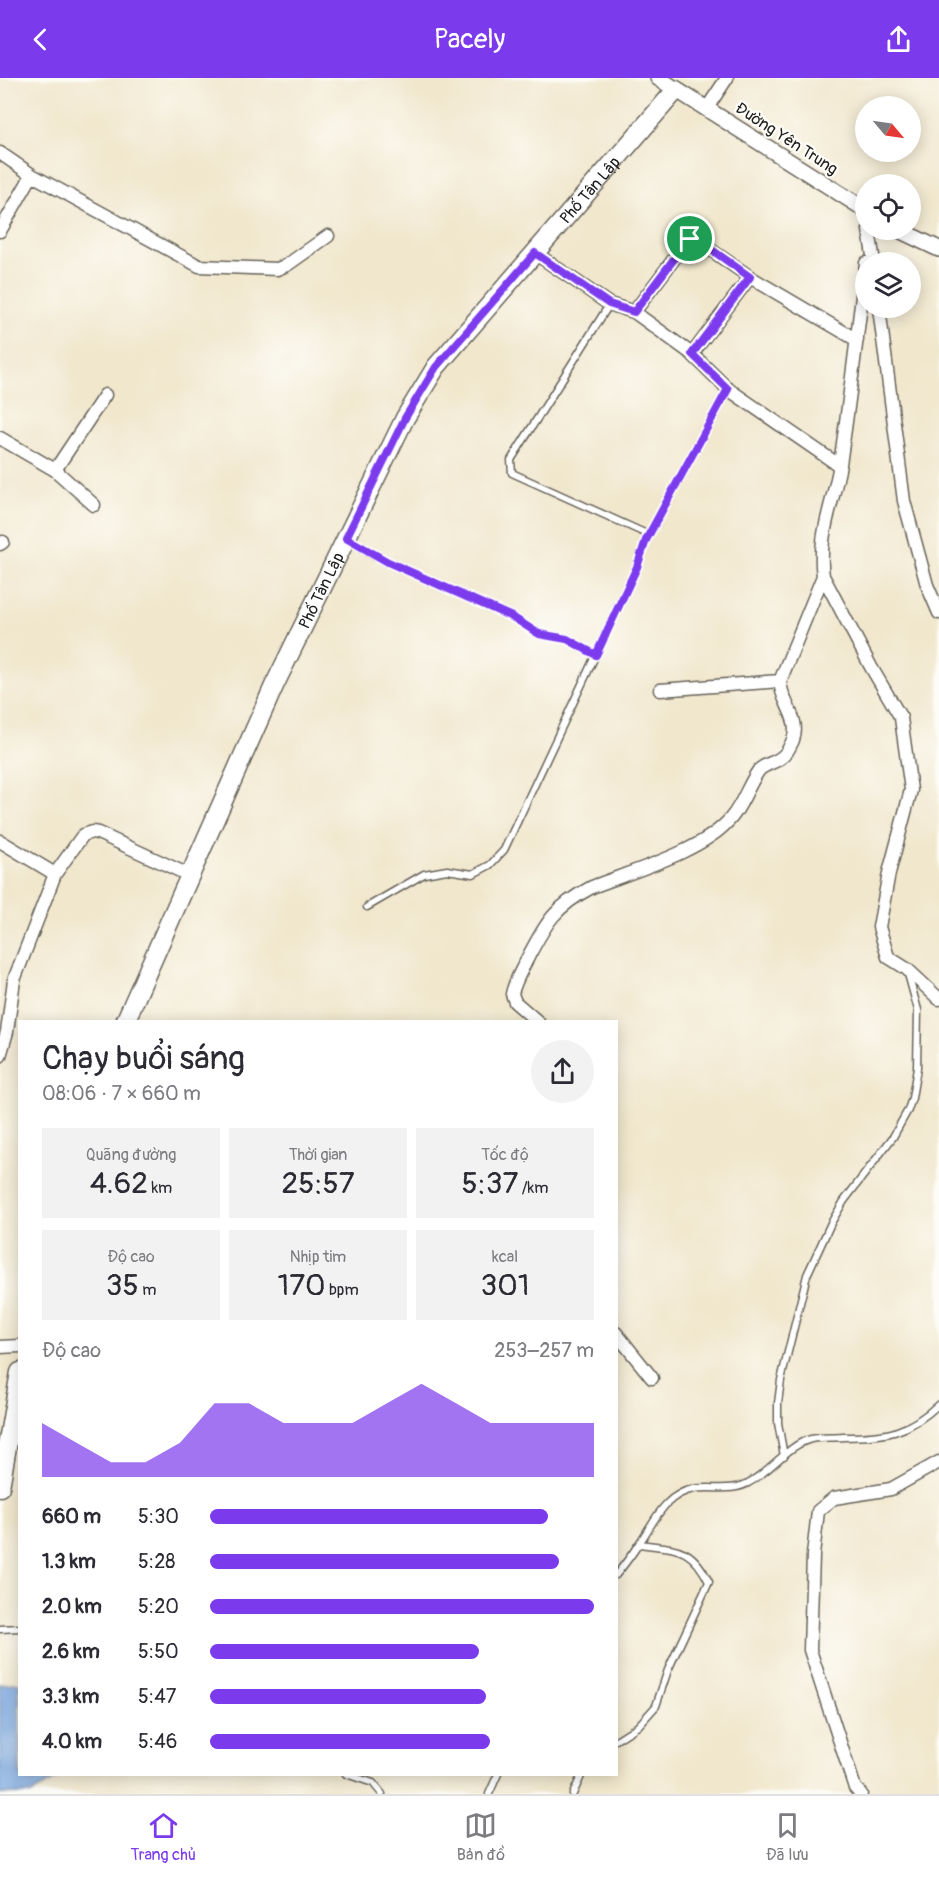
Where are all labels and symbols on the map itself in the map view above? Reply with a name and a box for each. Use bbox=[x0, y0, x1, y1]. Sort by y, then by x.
north arrow bbox=[855, 96, 921, 162]
street label: Đường Yên Trung bbox=[731, 98, 842, 179]
street label: Phố Tân Lập bbox=[556, 153, 625, 228]
pin bbox=[664, 213, 715, 264]
street label: Phố Tân Lập bbox=[295, 549, 349, 632]

